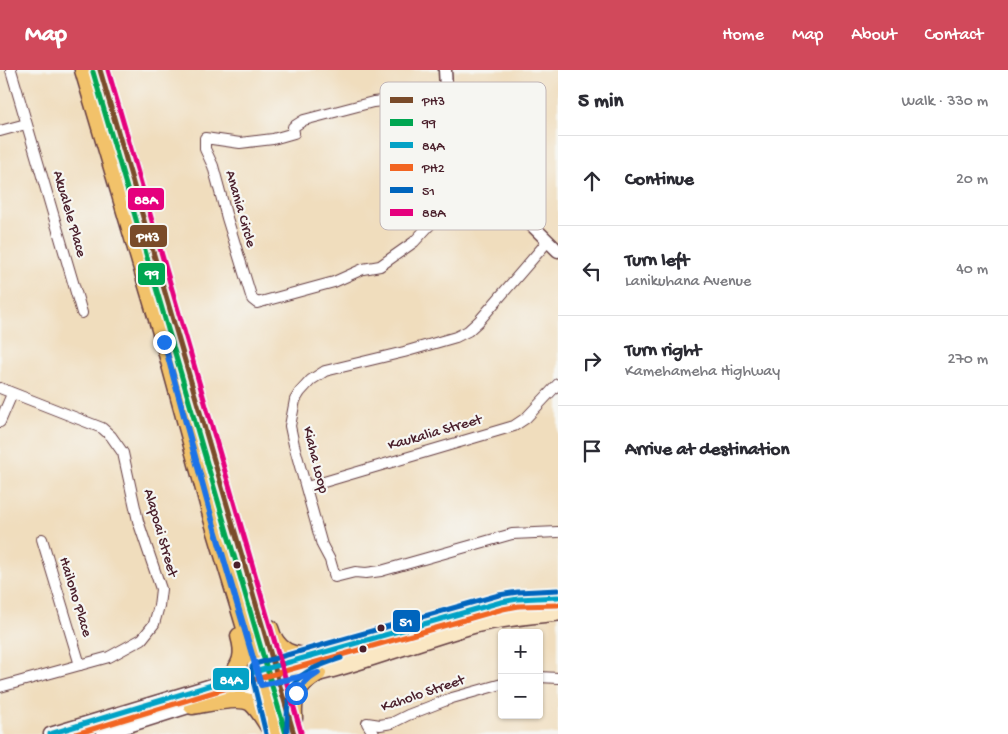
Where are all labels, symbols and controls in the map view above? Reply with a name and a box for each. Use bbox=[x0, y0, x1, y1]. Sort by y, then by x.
text: Map bbox=[25, 21, 67, 50]
text: Home bbox=[722, 25, 764, 46]
text: Map bbox=[792, 25, 823, 46]
text: About bbox=[851, 25, 897, 46]
text: Contact bbox=[925, 25, 983, 46]
legend bbox=[380, 82, 546, 230]
text: 5 min bbox=[578, 90, 623, 115]
text: Walk · 330 m bbox=[901, 93, 988, 112]
text: PH3 bbox=[421, 94, 445, 111]
text: 99 bbox=[421, 116, 436, 133]
text: 84A bbox=[422, 139, 445, 156]
text: PH2 bbox=[421, 161, 445, 178]
icon: ahead bbox=[578, 167, 606, 195]
street label: Anania Circle bbox=[220, 168, 260, 250]
street label: Akualele Place bbox=[48, 169, 90, 260]
text: Continue bbox=[625, 169, 694, 192]
text: 20 m bbox=[956, 171, 988, 190]
text: 51 bbox=[422, 184, 435, 201]
line badge: 88A bbox=[127, 187, 165, 211]
text: 88A bbox=[134, 193, 160, 210]
text: 88A bbox=[422, 206, 446, 223]
line badge: PH3 bbox=[129, 224, 168, 248]
text: PH3 bbox=[136, 230, 159, 247]
text: Turn left bbox=[625, 250, 689, 273]
icon: left bbox=[578, 257, 606, 285]
text: 40 m bbox=[956, 261, 988, 280]
line badge: 99 bbox=[137, 262, 166, 286]
text: 99 bbox=[144, 267, 159, 284]
text: Lanikuhana Avenue bbox=[625, 273, 751, 292]
route end bbox=[153, 331, 176, 354]
text: Turn right bbox=[625, 340, 701, 363]
icon: right bbox=[578, 347, 606, 375]
text: 270 m bbox=[948, 351, 988, 370]
text: Kamehameha Highway bbox=[625, 363, 780, 382]
street label: Kaukalia Street bbox=[386, 410, 486, 455]
street label: Kiaha Loop bbox=[298, 425, 332, 496]
icon: arrive bbox=[578, 437, 606, 465]
text: Arrive at destination bbox=[625, 439, 789, 462]
street label: Alapoai Street bbox=[139, 487, 182, 581]
street label: Hailono Place bbox=[54, 555, 96, 639]
unlabelled marker bbox=[232, 560, 242, 570]
line badge: 51 bbox=[392, 609, 421, 633]
text: 51 bbox=[399, 615, 413, 632]
unlabelled marker bbox=[376, 623, 386, 633]
map controls bbox=[498, 629, 543, 719]
button: + bbox=[498, 629, 543, 674]
unlabelled marker bbox=[358, 644, 368, 654]
line badge: 84A bbox=[212, 667, 250, 691]
street label: Kaholo Street bbox=[379, 671, 469, 717]
text: 84A bbox=[220, 673, 244, 690]
button: − bbox=[498, 674, 543, 719]
route start bbox=[285, 682, 308, 705]

